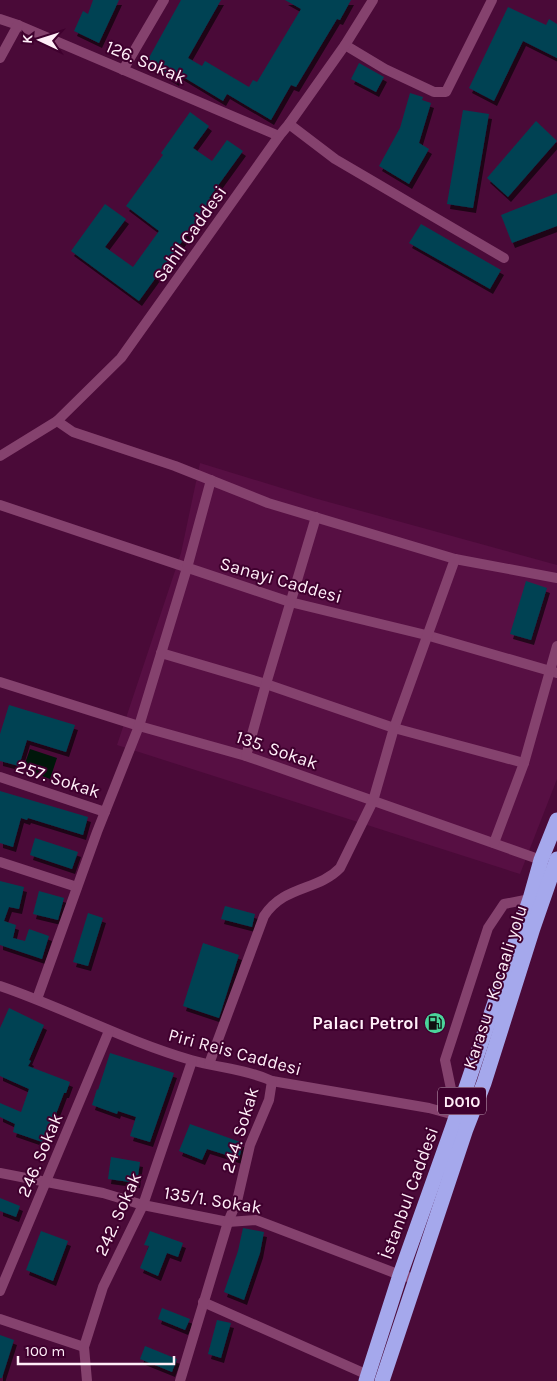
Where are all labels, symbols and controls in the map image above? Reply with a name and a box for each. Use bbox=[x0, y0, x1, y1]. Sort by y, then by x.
north arrow bbox=[15, 15, 65, 65]
text: K bbox=[19, 33, 36, 44]
street label: 126. Sokak bbox=[103, 35, 189, 89]
street label: Sahil Caddesi bbox=[149, 182, 231, 286]
street label: Sanayi Caddesi bbox=[217, 552, 345, 608]
street label: 135. Sokak bbox=[233, 726, 321, 774]
street label: 257. Sokak bbox=[13, 755, 103, 803]
street label: Karasu - Kocaali yolu bbox=[458, 902, 532, 1072]
fuel station icon: Palacı Petrol bbox=[423, 1011, 447, 1035]
place label: Palacı Petrol bbox=[312, 1012, 419, 1034]
street label: Piri Reis Caddesi bbox=[166, 1024, 304, 1080]
street label: 244. Sokak bbox=[216, 1084, 264, 1176]
road number: D010 bbox=[438, 1088, 486, 1114]
street label: 246. Sokak bbox=[12, 1110, 68, 1200]
street label: İstanbul Caddesi bbox=[375, 1124, 443, 1262]
street label: 242. Sokak bbox=[90, 1169, 146, 1259]
street label: 135/1. Sokak bbox=[162, 1181, 264, 1219]
scale bar bbox=[18, 1334, 174, 1366]
text: 100 m bbox=[25, 1342, 65, 1360]

